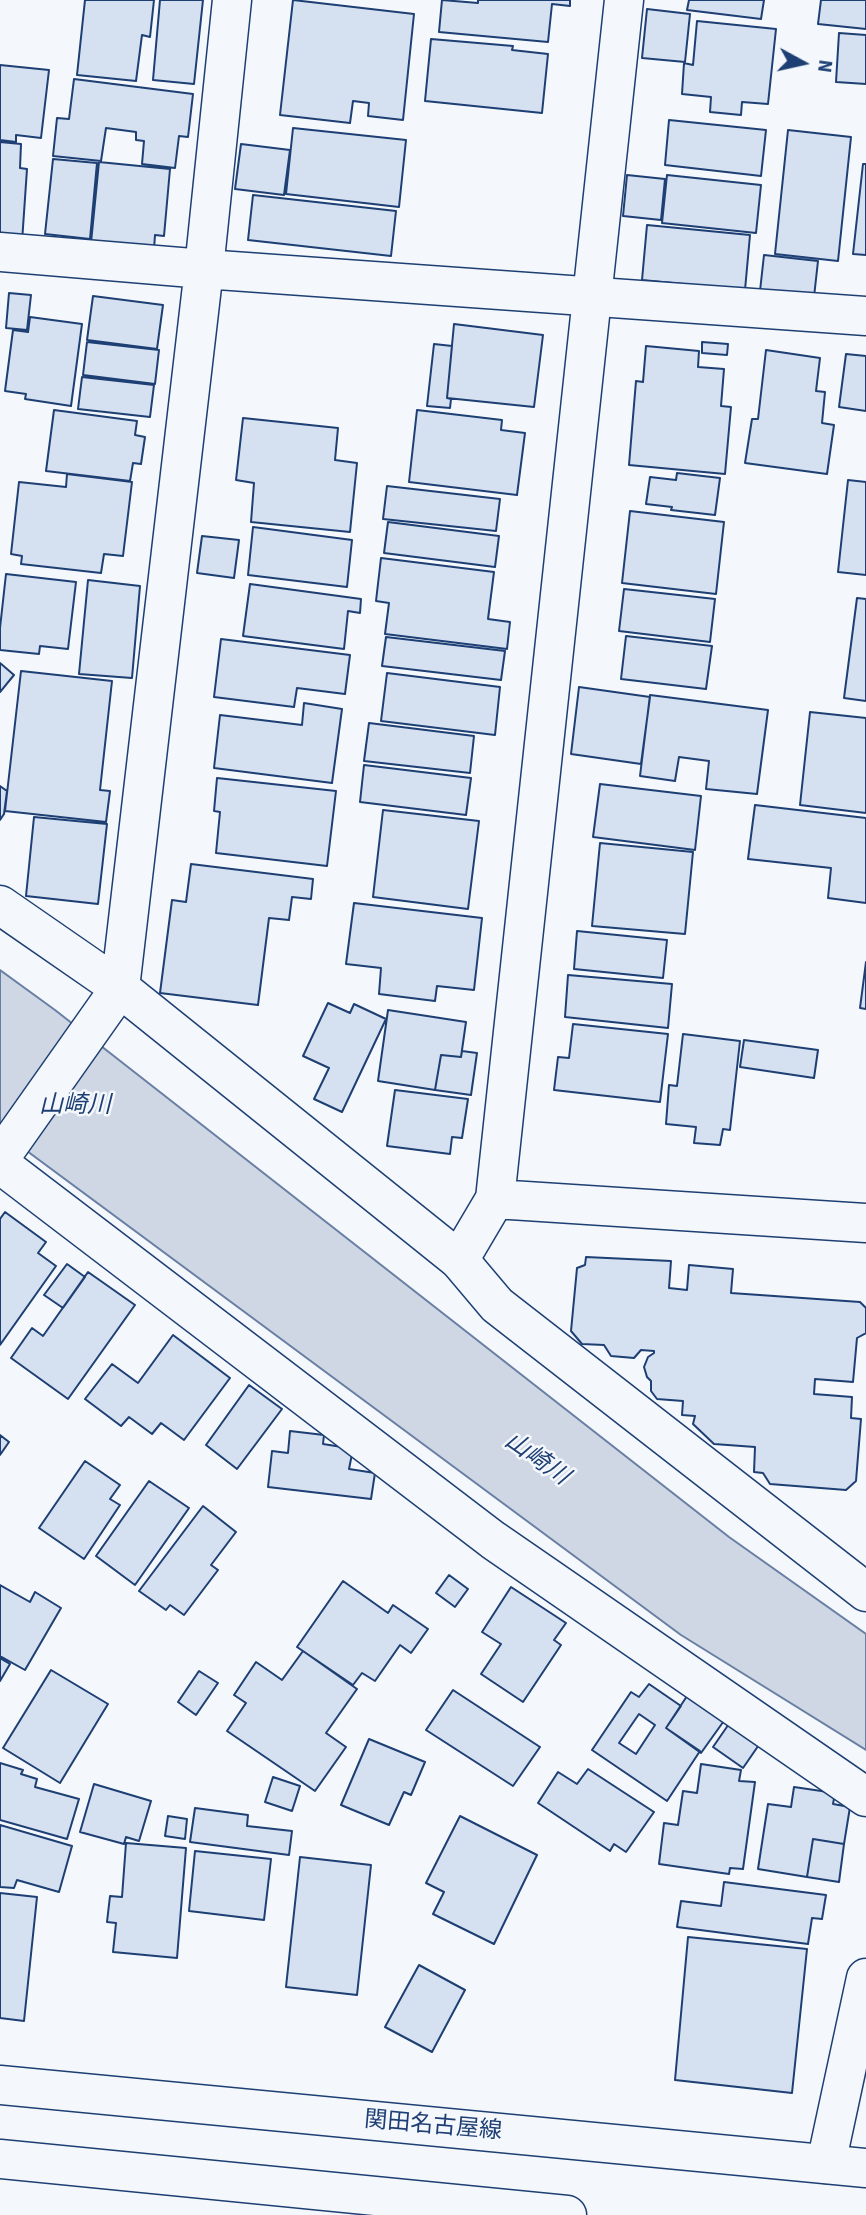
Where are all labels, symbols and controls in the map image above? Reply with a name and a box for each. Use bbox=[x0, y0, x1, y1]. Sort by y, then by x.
north arrow bbox=[768, 28, 838, 98]
text: N bbox=[810, 58, 839, 74]
water label: 山崎川 bbox=[39, 1093, 111, 1121]
water label: 山崎川 bbox=[498, 1428, 574, 1492]
street label: 関田名古屋線 bbox=[363, 2107, 503, 2147]

